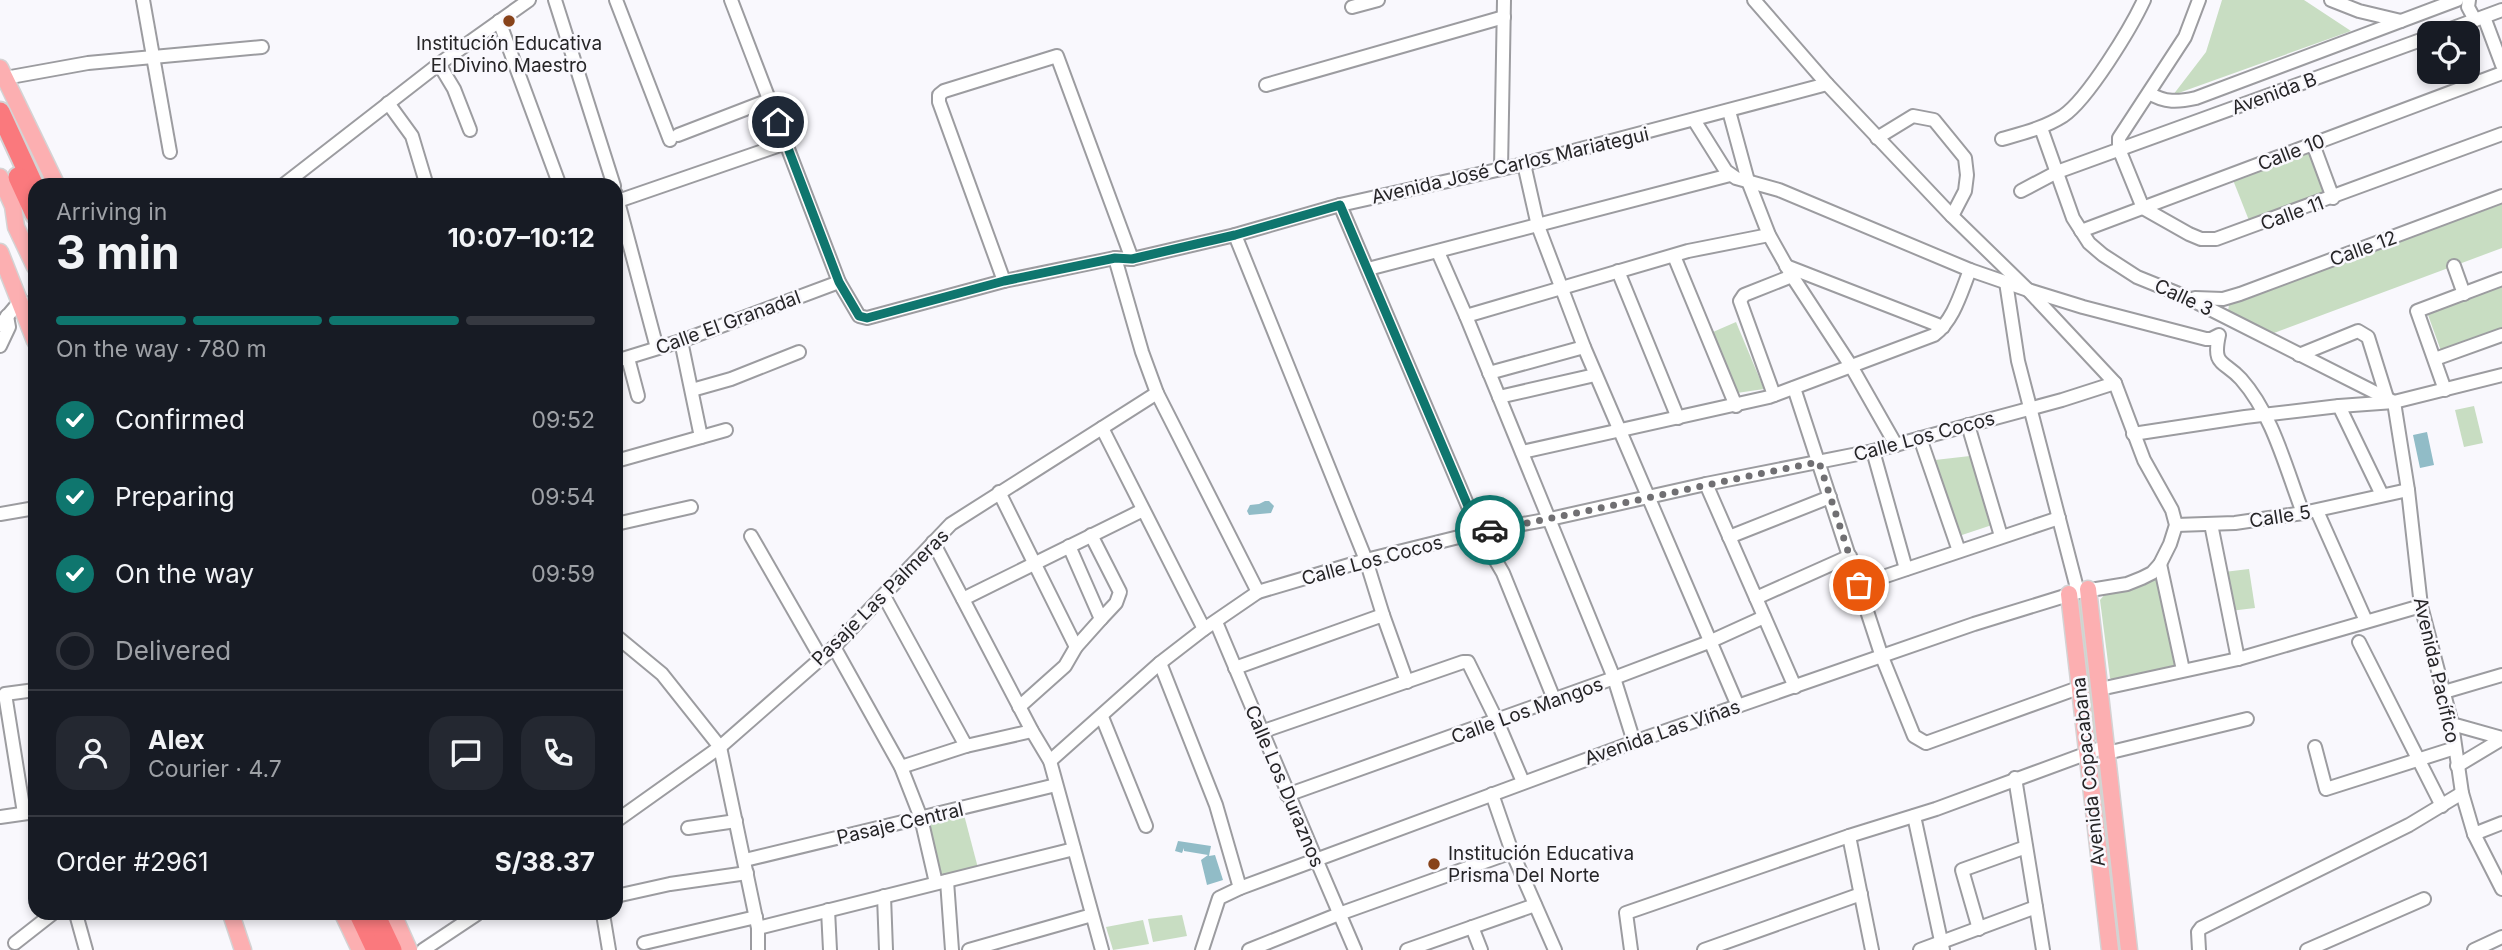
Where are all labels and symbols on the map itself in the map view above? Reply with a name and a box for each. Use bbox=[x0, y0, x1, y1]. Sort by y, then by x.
marker: Institución Educativa El Divino Maestro bbox=[501, 13, 517, 29]
place label: Institución Educativa El Divino Maestro bbox=[416, 32, 602, 77]
street label: Avenida B bbox=[2228, 67, 2320, 120]
pin bbox=[748, 92, 808, 152]
street label: Avenida José Carlos Mariategui bbox=[1369, 122, 1651, 209]
street label: Calle 10 bbox=[2254, 129, 2328, 176]
street label: Calle 11 bbox=[2257, 191, 2327, 236]
street label: Calle 12 bbox=[2327, 226, 2400, 271]
street label: Calle 3 bbox=[2151, 274, 2217, 321]
street label: Calle El Granadal bbox=[653, 286, 804, 359]
street label: Calle Los Cocos bbox=[1851, 407, 1997, 466]
courier bbox=[1455, 495, 1525, 565]
street label: Calle 5 bbox=[2248, 500, 2312, 533]
street label: Pasaje Las Palmeras bbox=[807, 524, 954, 671]
street label: Calle Los Cocos bbox=[1299, 531, 1445, 590]
pin bbox=[1829, 555, 1889, 615]
street label: Avenida Pacífico bbox=[2409, 595, 2464, 745]
street label: Calle Los Mangos bbox=[1448, 672, 1606, 749]
street label: Avenida Copacabana bbox=[2067, 676, 2110, 868]
street label: Avenida Las Viñas bbox=[1581, 695, 1743, 770]
street label: Calle Los Duraznos bbox=[1240, 702, 1329, 871]
street label: Pasaje Central bbox=[835, 798, 966, 849]
place label: Institución Educativa Prisma Del Norte bbox=[1448, 842, 1634, 887]
marker: Institución Educativa Prisma Del Norte bbox=[1426, 856, 1442, 872]

